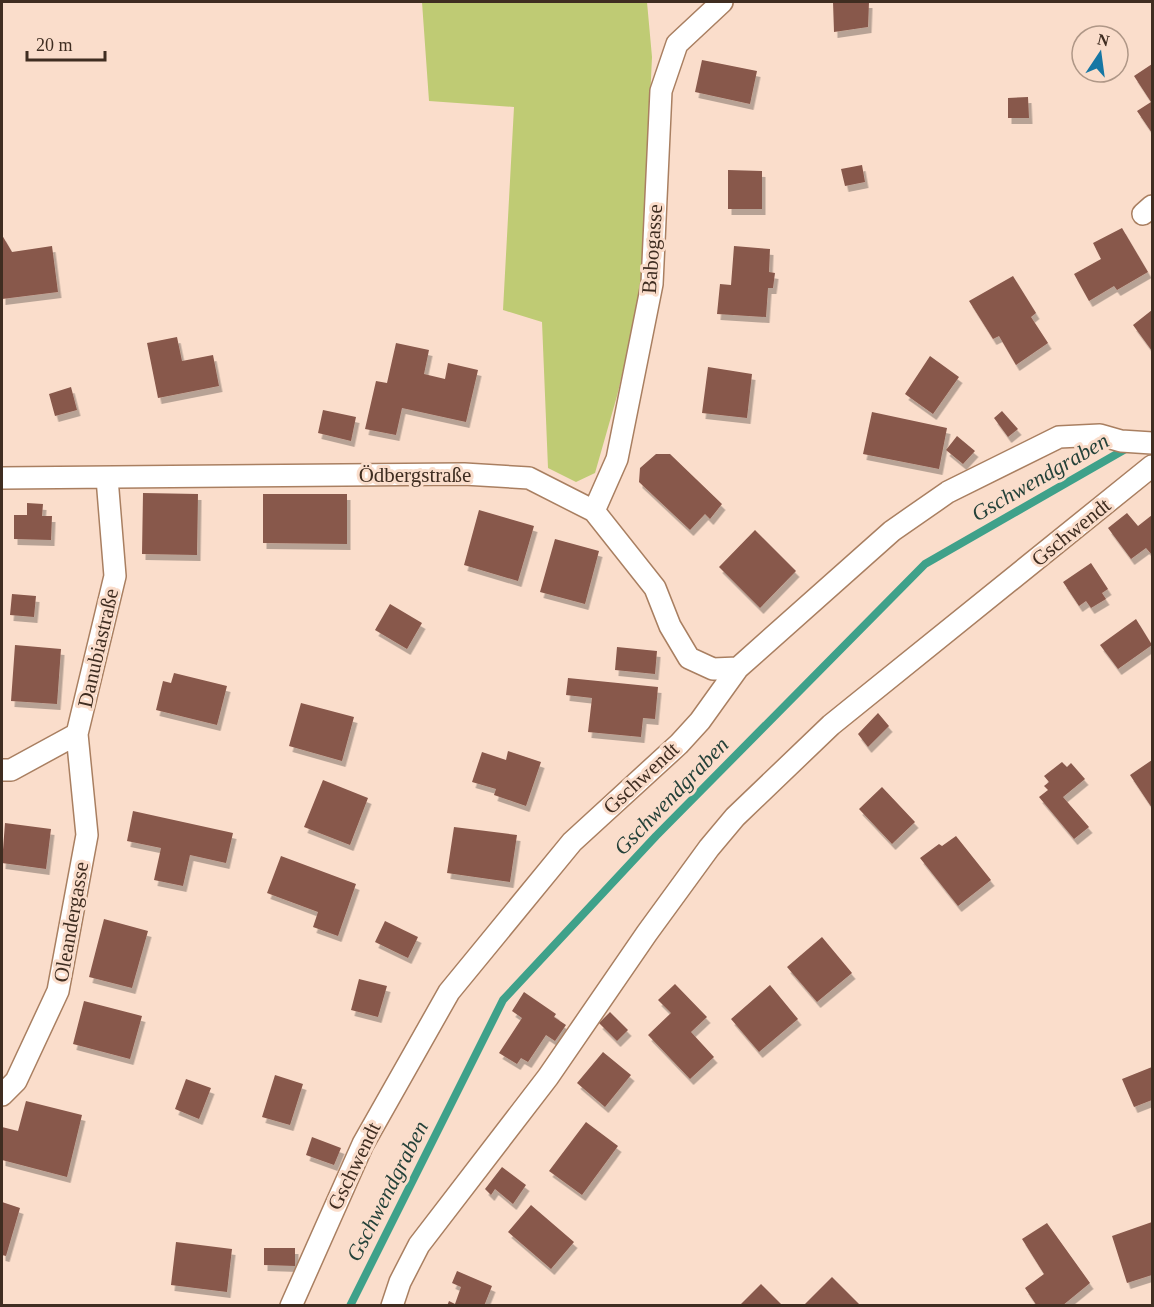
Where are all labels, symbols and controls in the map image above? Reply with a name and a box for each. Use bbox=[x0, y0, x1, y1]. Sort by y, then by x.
scale bar bbox=[27, 24, 105, 62]
north arrow bbox=[1070, 24, 1130, 84]
text: N bbox=[1096, 30, 1111, 50]
text: 20 m bbox=[36, 35, 73, 55]
street label: Babogasse bbox=[637, 203, 667, 295]
water label: Gschwendgraben bbox=[967, 428, 1113, 526]
street label: Ödbergstraße bbox=[359, 463, 471, 487]
street label: Gschwendt bbox=[1027, 493, 1115, 571]
street label: Danubiastraße bbox=[73, 586, 123, 710]
water label: Gschwendgraben bbox=[609, 732, 733, 860]
street label: Gschwendt bbox=[598, 737, 684, 819]
street label: Oleandergasse bbox=[49, 860, 93, 984]
water label: Gschwendgraben bbox=[341, 1117, 433, 1265]
street label: Gschwendt bbox=[323, 1118, 386, 1214]

